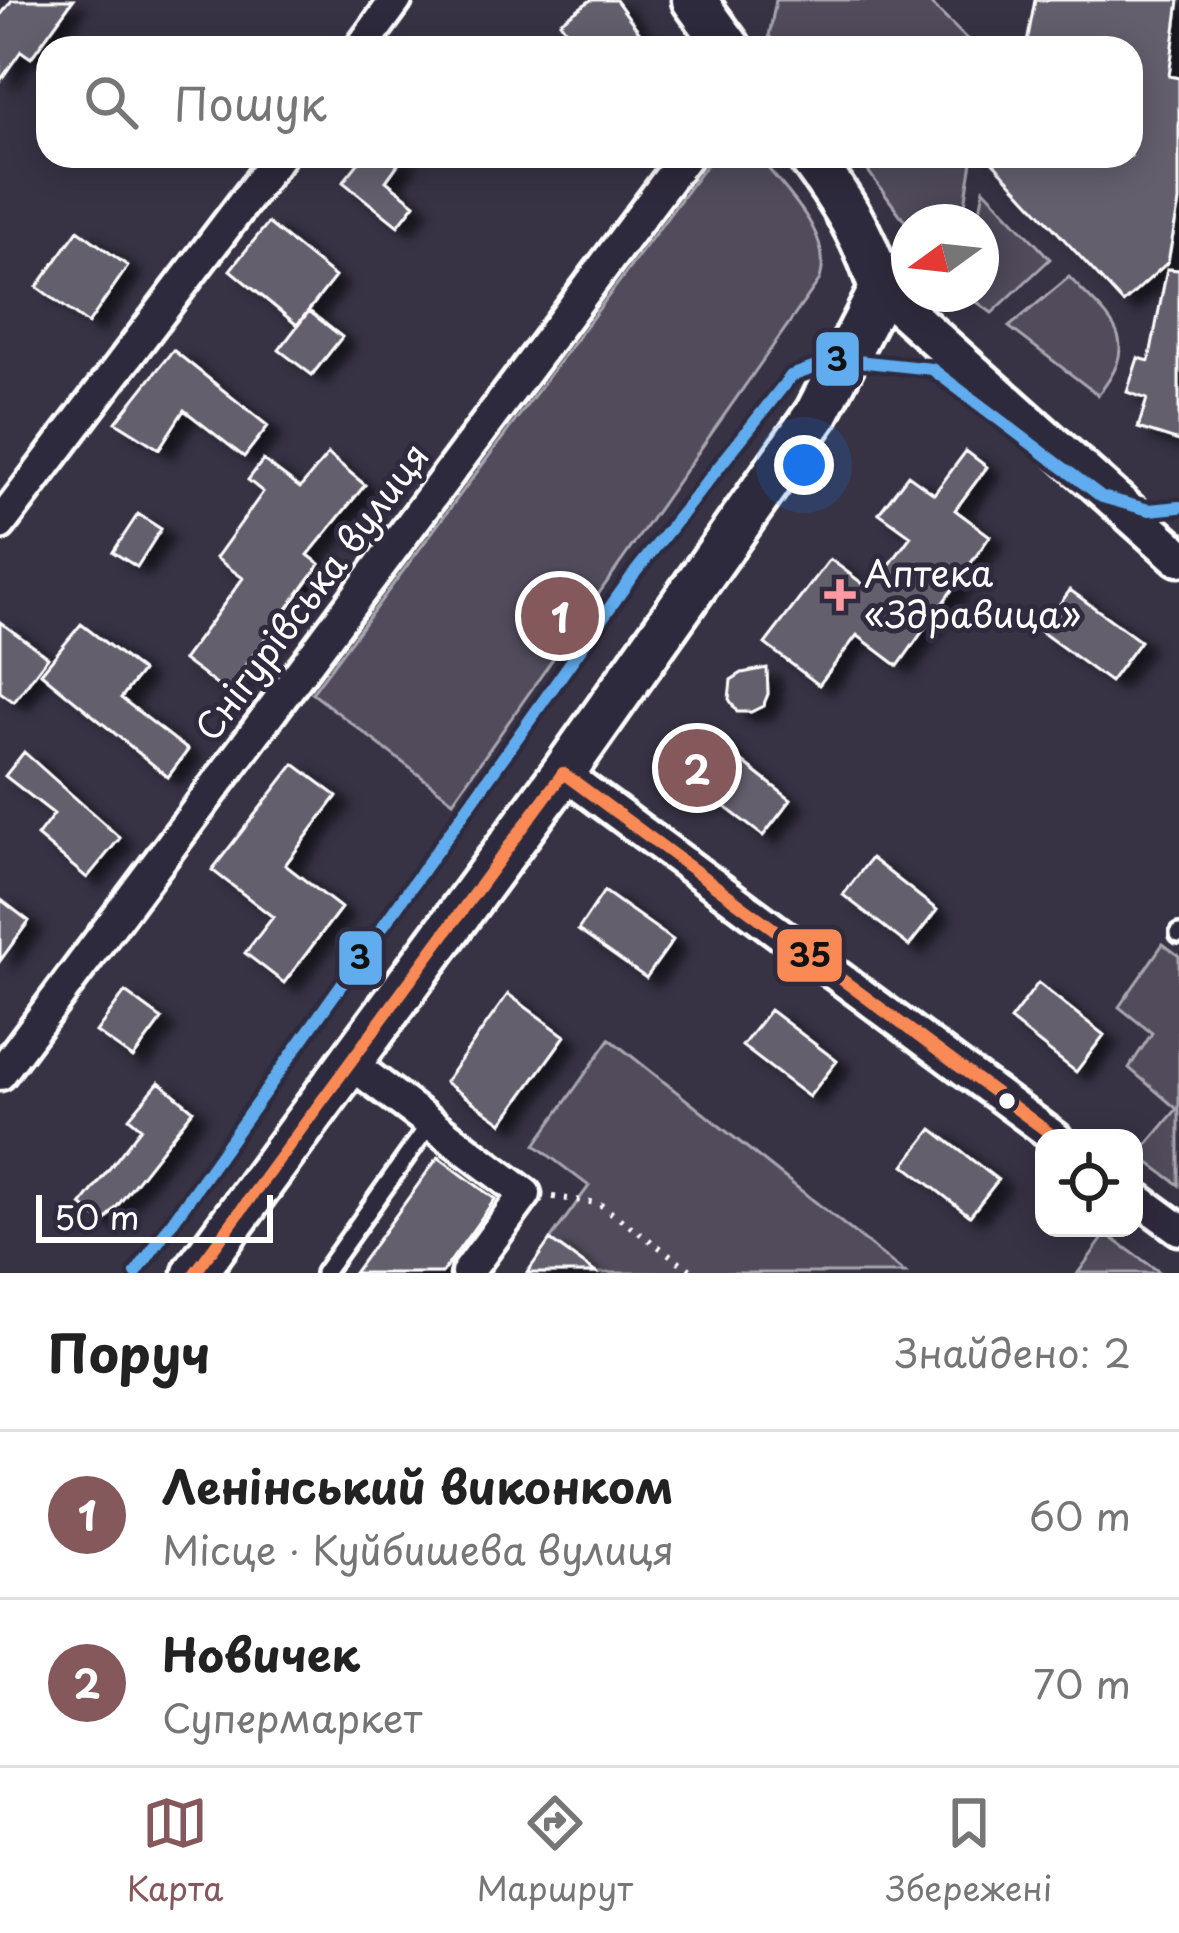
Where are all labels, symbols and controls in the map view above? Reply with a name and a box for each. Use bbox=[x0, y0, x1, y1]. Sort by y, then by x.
search box bbox=[36, 36, 1143, 168]
text: Пошук bbox=[174, 68, 327, 136]
icon: search bbox=[78, 69, 144, 135]
north arrow bbox=[891, 204, 999, 312]
line badge: 3 bbox=[814, 330, 861, 388]
text: 3 bbox=[826, 332, 848, 382]
street label: Снігурівська вулиця bbox=[180, 430, 441, 751]
your location bbox=[774, 435, 834, 495]
place label: Аптека «Здравица» bbox=[864, 545, 1081, 640]
pin: 1 bbox=[521, 571, 599, 661]
marker: Аптека «Здравица» bbox=[827, 582, 853, 608]
pin: 2 bbox=[658, 723, 736, 813]
line badge: 35 bbox=[775, 927, 844, 984]
text: 35 bbox=[789, 928, 831, 978]
line badge: 3 bbox=[337, 929, 384, 987]
text: 3 bbox=[349, 930, 371, 980]
unlabelled marker bbox=[996, 1090, 1018, 1112]
map controls bbox=[1035, 1129, 1143, 1237]
button: locate bbox=[1035, 1129, 1143, 1237]
scale bar bbox=[36, 1189, 273, 1242]
text: 50 m bbox=[54, 1191, 140, 1241]
text: Поруч bbox=[48, 1313, 210, 1390]
text: Знайдено: 2 bbox=[895, 1322, 1131, 1381]
text: Ленінський виконком bbox=[162, 1451, 673, 1519]
text: 1 bbox=[78, 1485, 96, 1544]
text: 60 m bbox=[1029, 1485, 1131, 1544]
text: Місце · Куйбишева вулиця bbox=[162, 1519, 674, 1578]
text: Новичек bbox=[162, 1619, 360, 1687]
text: 2 bbox=[73, 1653, 101, 1712]
text: 70 m bbox=[1033, 1653, 1131, 1712]
text: Супермаркет bbox=[162, 1687, 422, 1746]
tab: Карта bbox=[127, 1790, 224, 1912]
tab: Маршрут bbox=[477, 1790, 633, 1912]
tab: Збережені bbox=[886, 1790, 1052, 1912]

